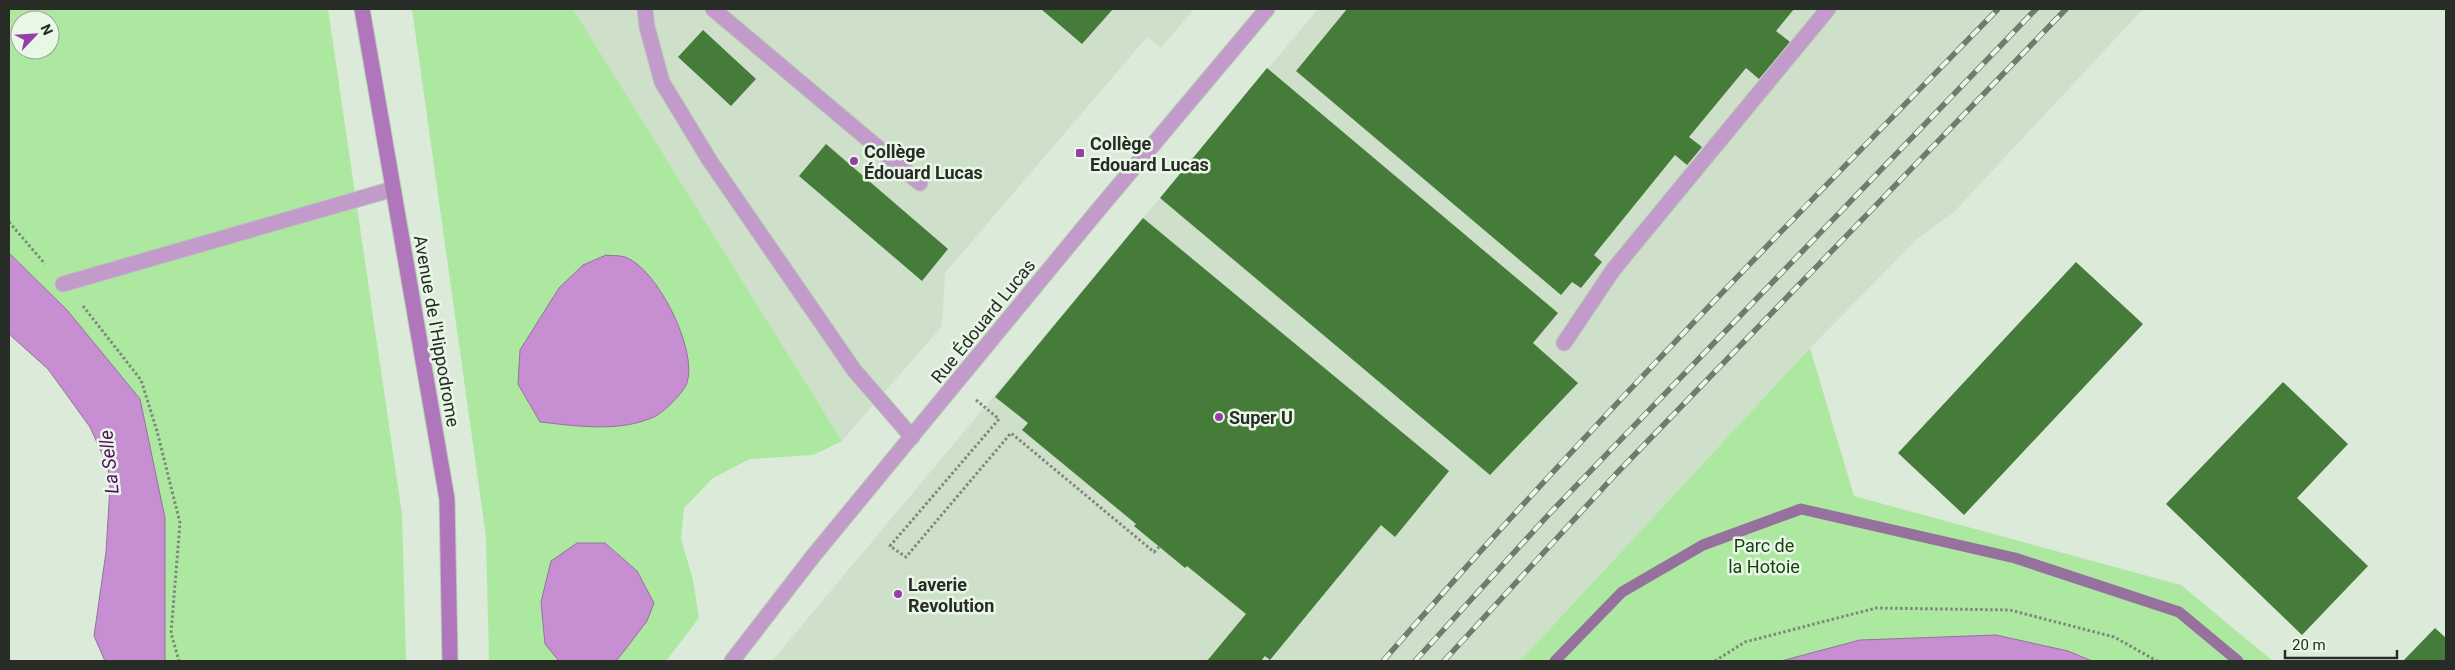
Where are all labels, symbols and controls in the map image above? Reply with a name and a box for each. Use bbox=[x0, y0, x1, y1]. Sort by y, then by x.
north arrow bbox=[10, 10, 60, 60]
text: N bbox=[37, 22, 56, 37]
place label: Collège Edouard Lucas bbox=[1090, 133, 1209, 175]
place label: Collège Édouard Lucas bbox=[864, 141, 983, 183]
marker: Collège Edouard Lucas bbox=[1074, 147, 1086, 159]
marker: Collège Édouard Lucas bbox=[848, 155, 860, 167]
street label: Avenue de l'Hippodrome bbox=[410, 233, 464, 429]
street label: Rue Édouard Lucas bbox=[927, 255, 1039, 387]
place label: Super U bbox=[1229, 407, 1293, 428]
marker: Super U bbox=[1213, 411, 1225, 423]
water label: La Selle bbox=[94, 429, 124, 495]
park label: Parc de la Hotoie bbox=[1728, 535, 1800, 577]
place label: Laverie Revolution bbox=[908, 574, 994, 616]
marker: Laverie Revolution bbox=[892, 588, 904, 600]
scale bar bbox=[2285, 628, 2398, 660]
text: 20 m bbox=[2292, 636, 2326, 654]

